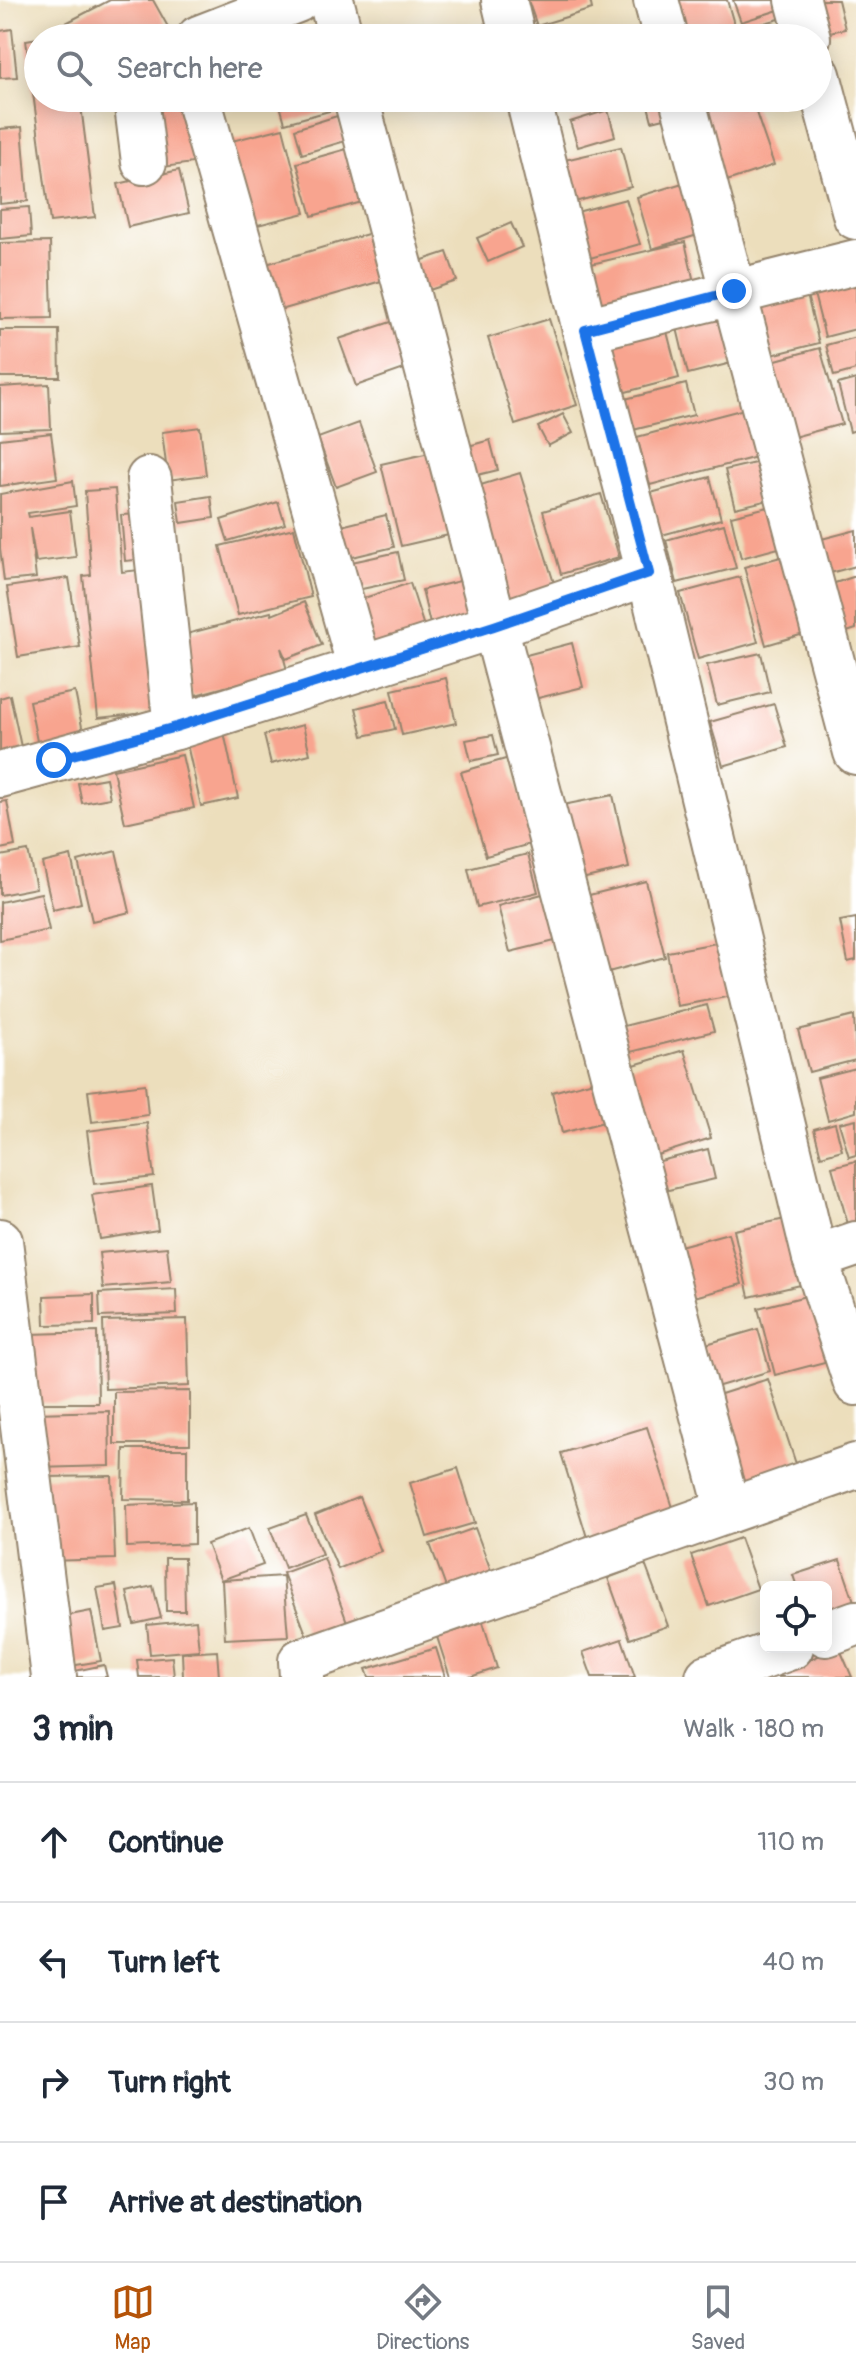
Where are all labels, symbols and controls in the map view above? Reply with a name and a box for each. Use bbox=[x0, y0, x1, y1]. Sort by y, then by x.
search box bbox=[24, 24, 832, 112]
icon: search bbox=[52, 46, 96, 90]
text: Search here bbox=[116, 50, 263, 87]
route end bbox=[716, 273, 752, 309]
route start bbox=[36, 742, 72, 778]
map controls bbox=[760, 1581, 832, 1653]
button: locate bbox=[760, 1581, 832, 1653]
text: 3 min bbox=[32, 1708, 114, 1751]
text: Walk · 180 m bbox=[683, 1713, 824, 1745]
icon: ahead bbox=[32, 1820, 76, 1864]
text: Continue bbox=[108, 1824, 223, 1861]
text: 110 m bbox=[757, 1826, 824, 1858]
icon: left bbox=[32, 1940, 76, 1984]
text: Turn left bbox=[108, 1944, 219, 1981]
text: 40 m bbox=[762, 1946, 824, 1978]
icon: right bbox=[32, 2060, 76, 2104]
text: Turn right bbox=[108, 2064, 231, 2101]
text: 30 m bbox=[763, 2066, 824, 2098]
icon: arrive bbox=[32, 2180, 76, 2224]
text: Arrive at destination bbox=[108, 2184, 362, 2221]
tab: Map bbox=[111, 2280, 155, 2356]
tab: Directions bbox=[376, 2280, 469, 2356]
tab: Saved bbox=[691, 2280, 745, 2356]

